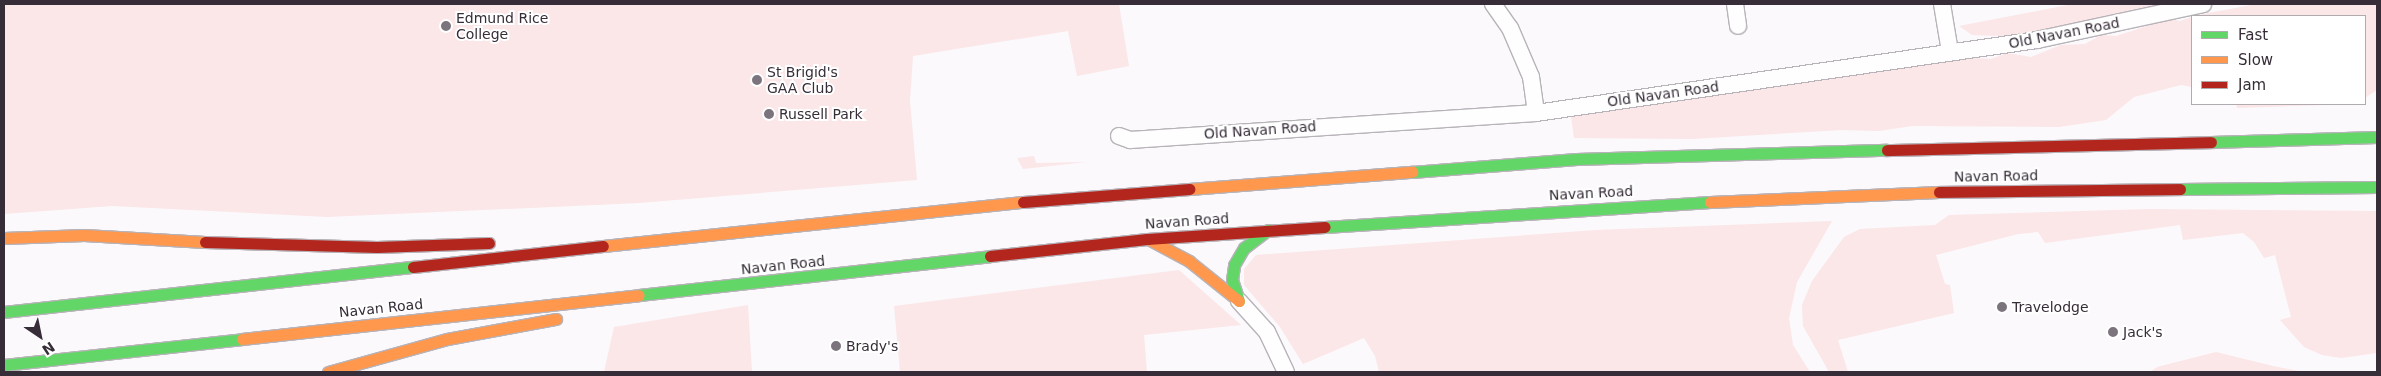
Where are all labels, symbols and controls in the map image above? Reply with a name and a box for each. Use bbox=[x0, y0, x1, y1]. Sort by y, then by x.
place label: Edmund Rice College bbox=[456, 10, 548, 42]
street label: Old Navan Road bbox=[2007, 14, 2121, 52]
legend bbox=[2191, 15, 2366, 105]
marker: Edmund Rice College bbox=[440, 20, 452, 32]
text: Fast bbox=[2238, 26, 2268, 44]
text: Slow bbox=[2238, 51, 2273, 69]
place label: St Brigid's GAA Club bbox=[767, 64, 838, 96]
marker: St Brigid's GAA Club bbox=[751, 74, 763, 86]
text: Jam bbox=[2238, 76, 2266, 94]
street label: Old Navan Road bbox=[1606, 78, 1720, 110]
place label: Russell Park bbox=[779, 106, 863, 122]
marker: Russell Park bbox=[763, 108, 775, 120]
street label: Old Navan Road bbox=[1203, 118, 1317, 142]
street label: Navan Road bbox=[1954, 167, 2038, 185]
street label: Navan Road bbox=[1548, 182, 1634, 204]
street label: Navan Road bbox=[1144, 210, 1230, 232]
street label: Navan Road bbox=[740, 252, 826, 278]
street label: Navan Road bbox=[338, 295, 424, 321]
place label: Travelodge bbox=[2012, 299, 2089, 315]
marker: Travelodge bbox=[1996, 301, 2008, 313]
north arrow bbox=[15, 311, 65, 361]
place label: Jack's bbox=[2123, 324, 2163, 340]
marker: Jack's bbox=[2107, 326, 2119, 338]
place label: Brady's bbox=[846, 338, 898, 354]
text: N bbox=[39, 339, 58, 358]
marker: Brady's bbox=[830, 340, 842, 352]

